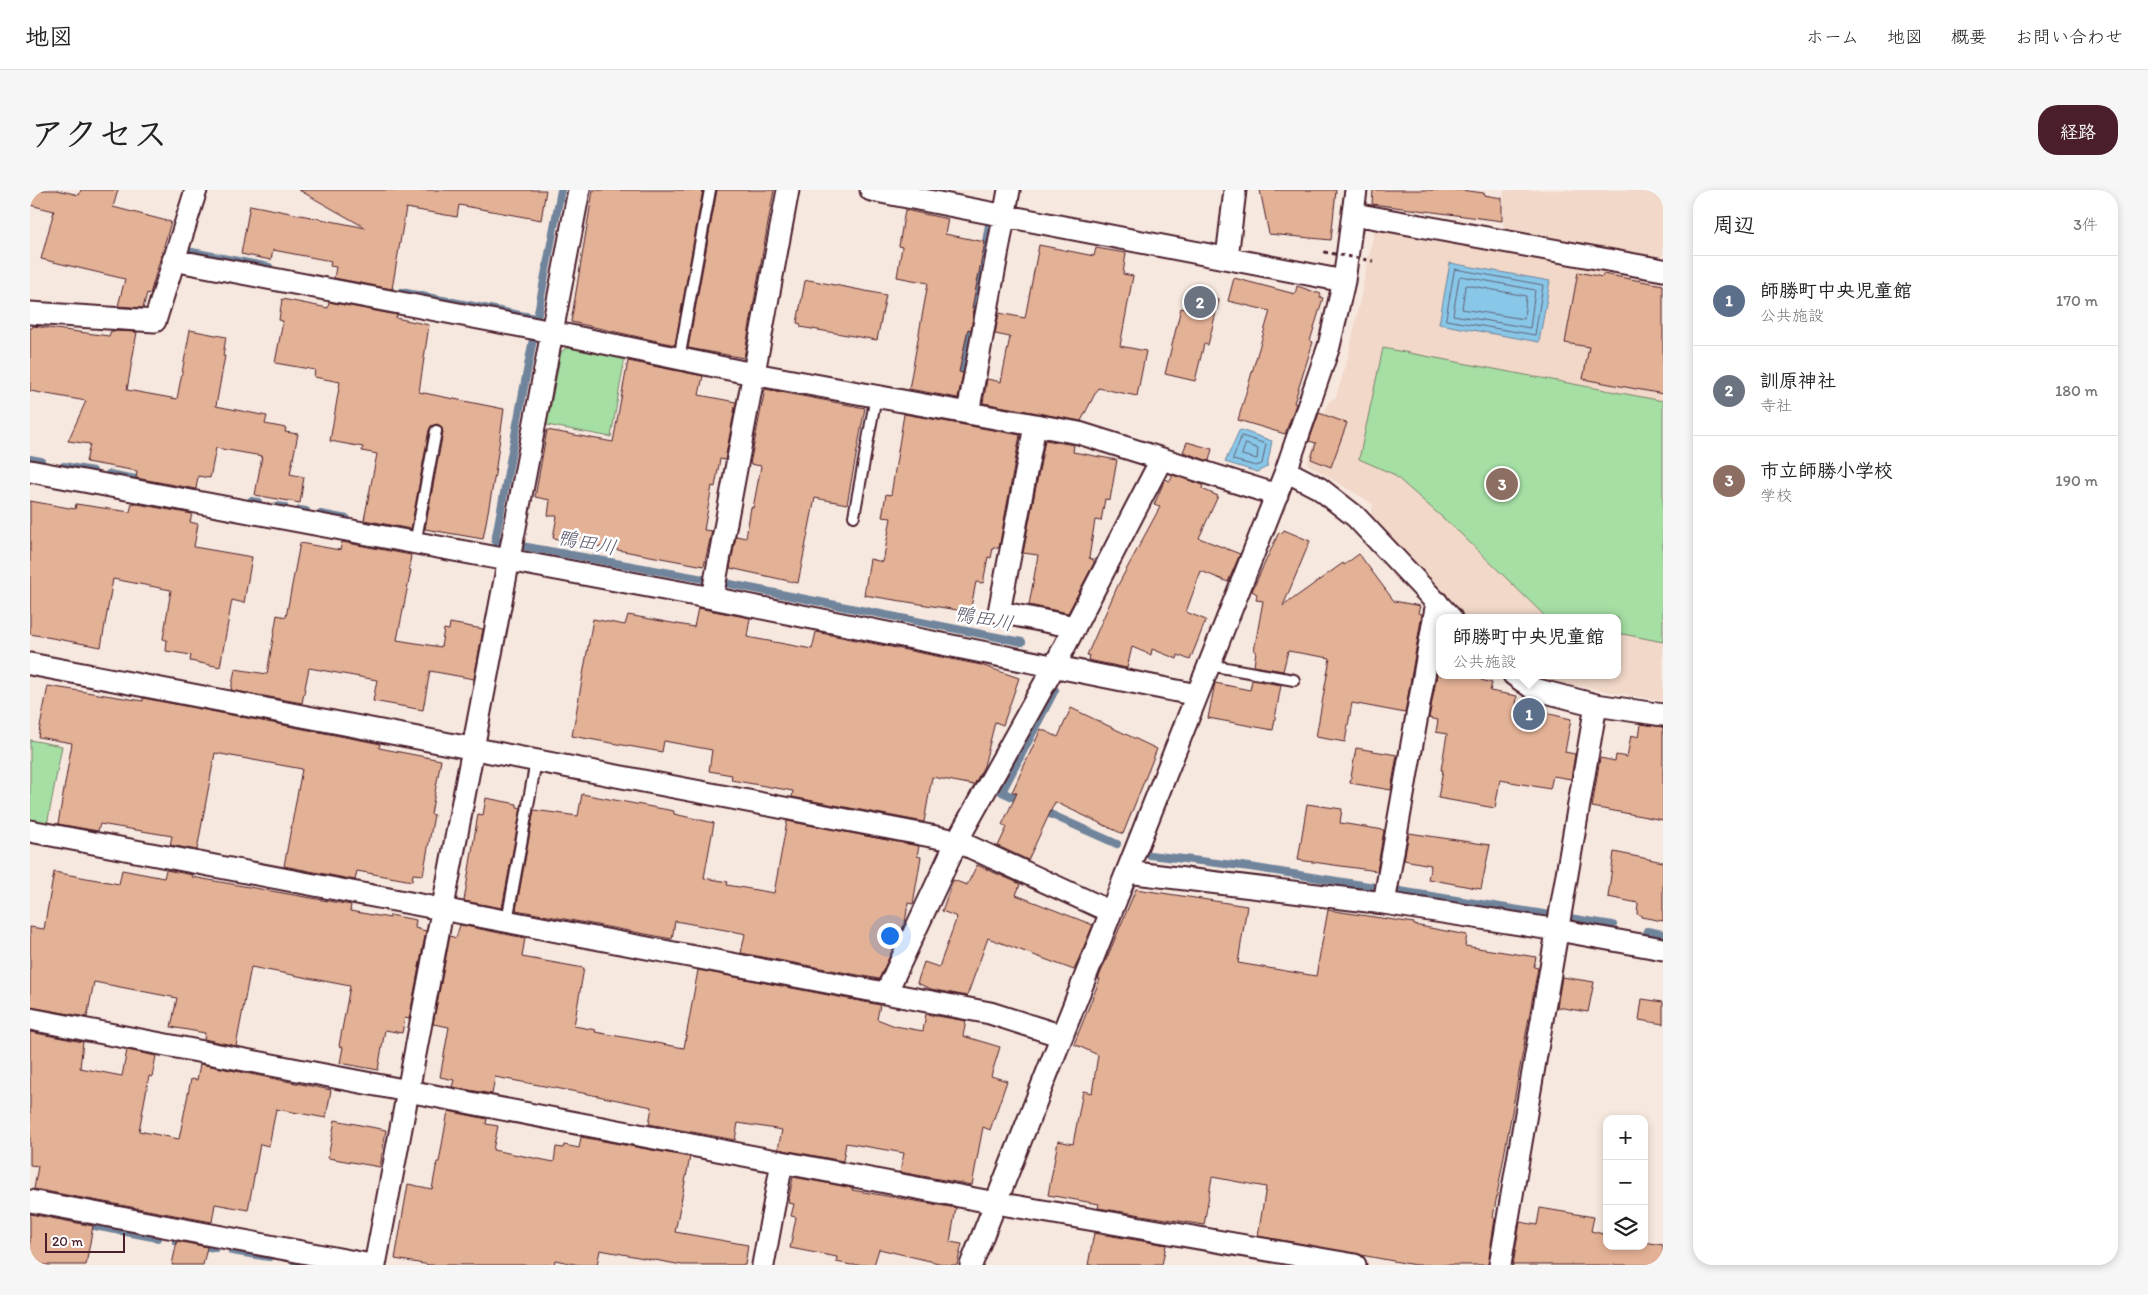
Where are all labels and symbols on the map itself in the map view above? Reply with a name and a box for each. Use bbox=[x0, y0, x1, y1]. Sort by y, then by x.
pin: 2 bbox=[1184, 283, 1216, 321]
pin: 3 bbox=[1486, 465, 1518, 503]
water label: 鴨田川 bbox=[555, 524, 619, 560]
water label: 鴨田川 bbox=[952, 600, 1016, 636]
pin: 1 bbox=[1513, 695, 1545, 733]
your location bbox=[877, 923, 903, 949]
scale bar bbox=[45, 1230, 125, 1253]

